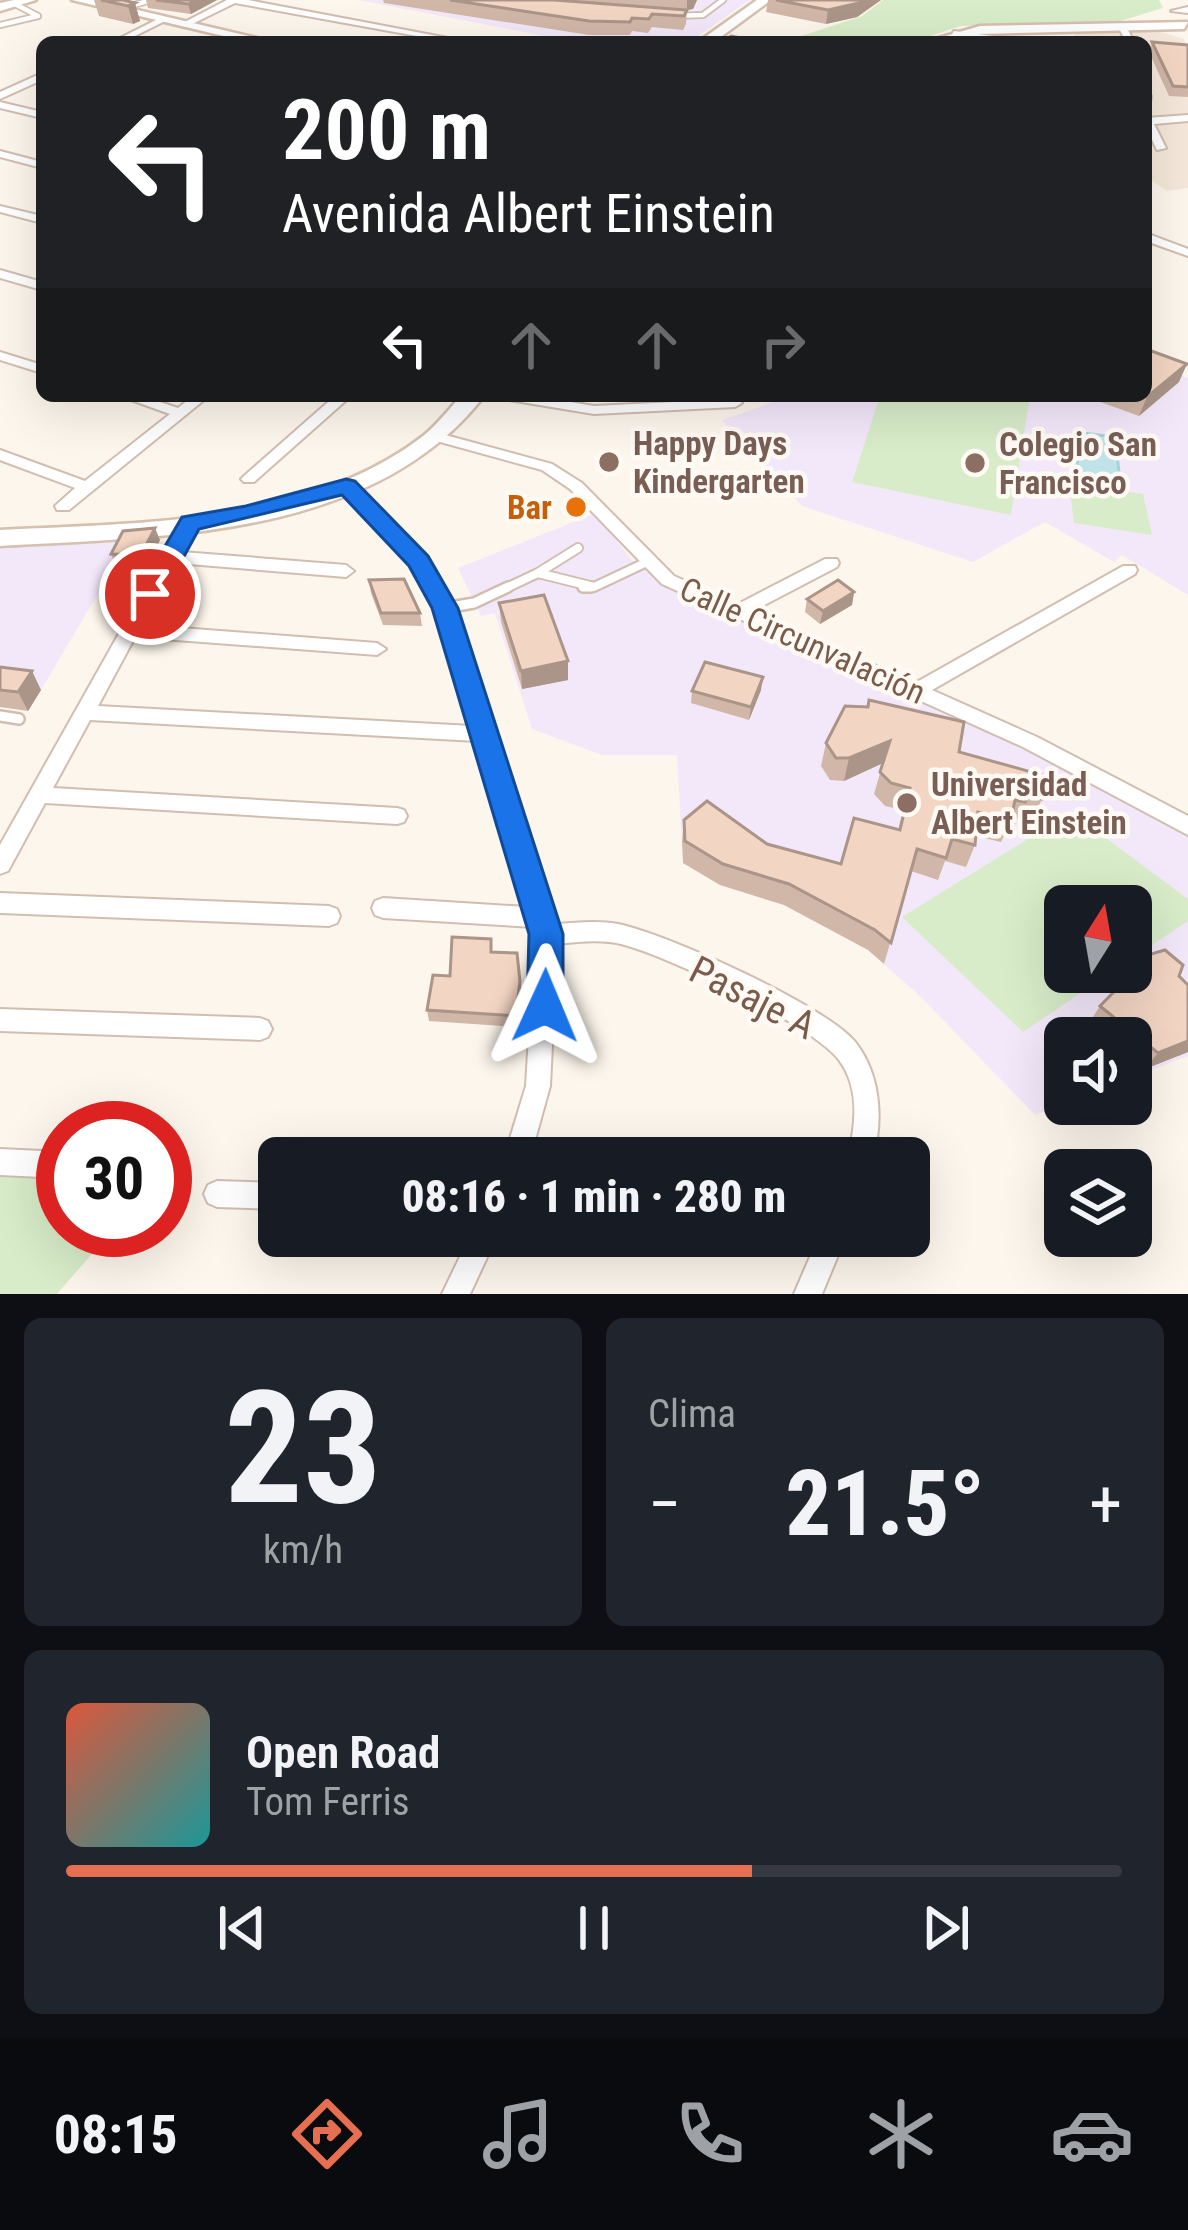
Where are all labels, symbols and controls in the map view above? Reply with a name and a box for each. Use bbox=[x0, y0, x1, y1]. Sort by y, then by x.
text: 200 m bbox=[282, 81, 491, 180]
icon: left bbox=[84, 84, 240, 240]
text: Avenida Albert Einstein bbox=[282, 182, 775, 245]
icon: left bbox=[372, 312, 438, 378]
icon: ahead bbox=[498, 312, 564, 378]
icon: ahead bbox=[624, 312, 690, 378]
icon: right bbox=[750, 312, 816, 378]
place label: Happy Days Kindergarten bbox=[633, 424, 805, 501]
place label: Colegio San Francisco bbox=[999, 425, 1157, 502]
marker: Happy Days Kindergarten bbox=[596, 449, 622, 475]
marker: Colegio San Francisco bbox=[962, 450, 988, 476]
place label: Bar bbox=[507, 488, 552, 527]
marker: Bar bbox=[563, 494, 589, 520]
pin bbox=[99, 543, 201, 645]
icon: arrive bbox=[117, 561, 183, 627]
street label: Calle Circunvalación bbox=[674, 569, 931, 712]
place label: Universidad Albert Einstein bbox=[931, 765, 1127, 842]
marker: Universidad Albert Einstein bbox=[894, 790, 920, 816]
north arrow bbox=[1044, 885, 1152, 993]
map controls bbox=[1044, 885, 1152, 1257]
position arrow bbox=[482, 943, 608, 1069]
street label: Pasaje A bbox=[682, 947, 823, 1049]
button: sound bbox=[1044, 1017, 1152, 1125]
speed limit sign: 30 bbox=[36, 1101, 192, 1257]
button: layers bbox=[1044, 1149, 1152, 1257]
text: 08:16 · 1 min · 280 m bbox=[402, 1170, 786, 1223]
text: 23 bbox=[224, 1357, 382, 1540]
text: Clima bbox=[648, 1391, 736, 1437]
text: 21.5° bbox=[785, 1452, 985, 1557]
text: − bbox=[648, 1466, 681, 1543]
text: + bbox=[1089, 1466, 1122, 1543]
text: km/h bbox=[263, 1527, 343, 1573]
text: Open Road bbox=[246, 1726, 440, 1779]
text: Tom Ferris bbox=[246, 1779, 409, 1825]
icon: previous bbox=[209, 1895, 275, 1961]
icon: pause bbox=[561, 1895, 627, 1961]
icon: next bbox=[913, 1895, 979, 1961]
icon: directions bbox=[285, 2092, 369, 2176]
icon: music bbox=[476, 2092, 560, 2176]
icon: phone bbox=[668, 2092, 752, 2176]
icon: climate bbox=[859, 2092, 943, 2176]
icon: car bbox=[1050, 2092, 1134, 2176]
text: 08:15 bbox=[54, 2103, 178, 2166]

